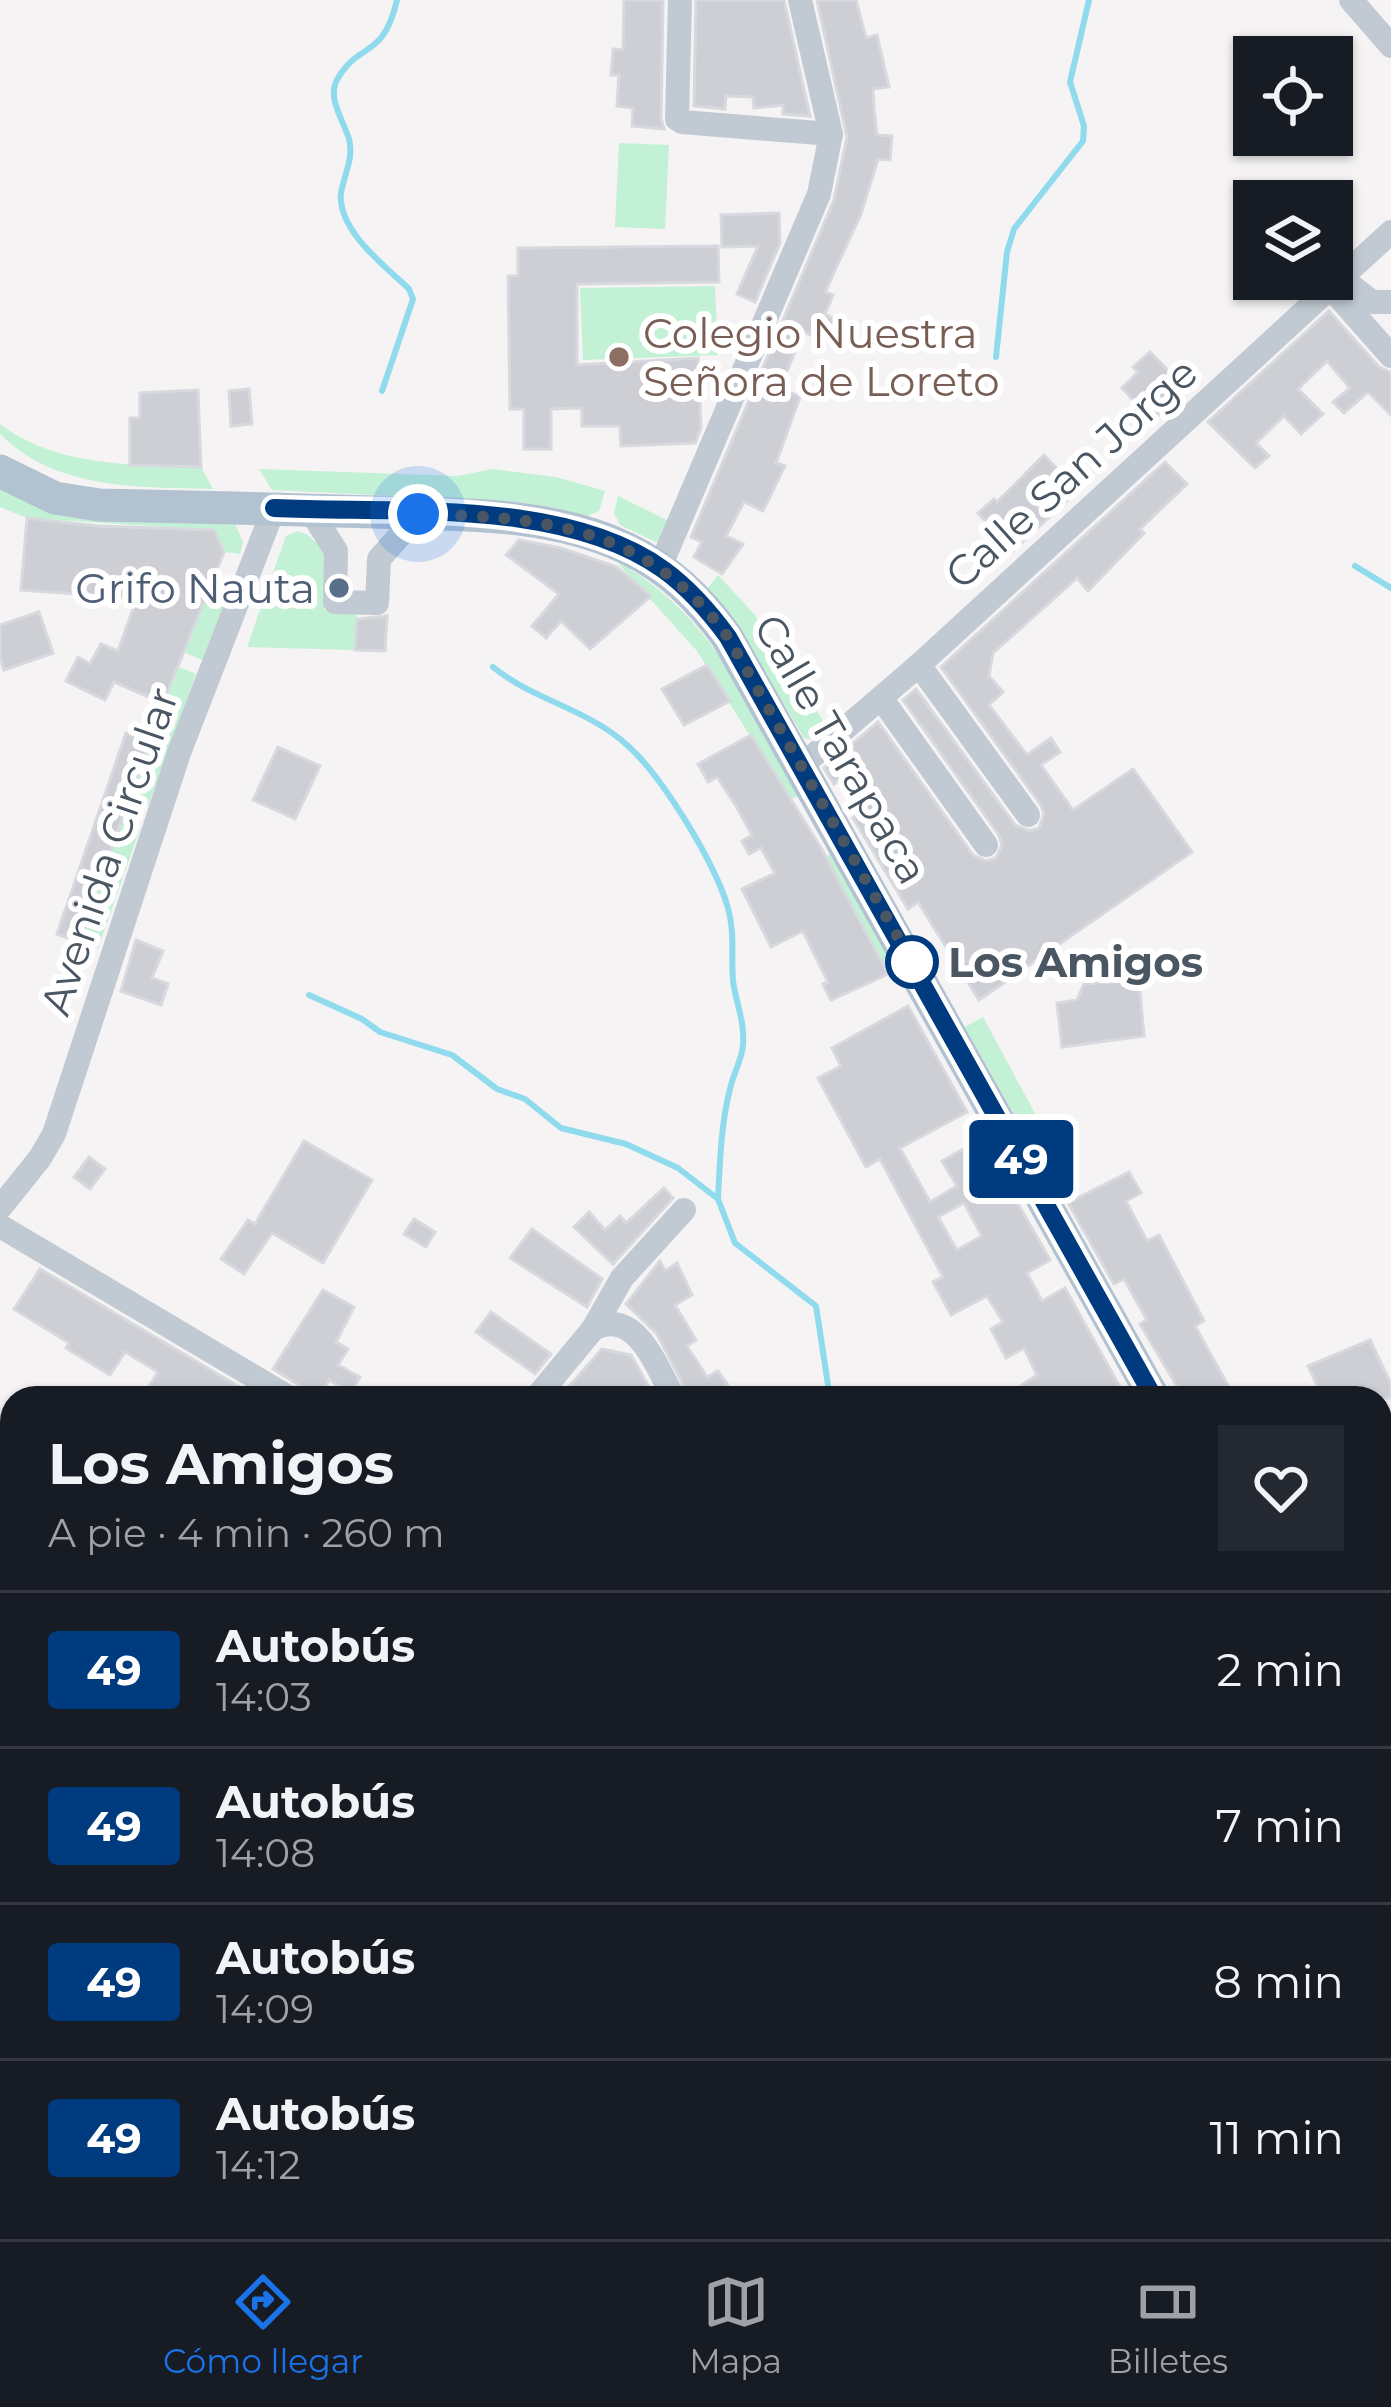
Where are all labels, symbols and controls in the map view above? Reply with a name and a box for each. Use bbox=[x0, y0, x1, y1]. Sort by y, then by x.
map controls bbox=[1233, 36, 1353, 300]
button: locate bbox=[1233, 36, 1353, 156]
button: layers bbox=[1233, 180, 1353, 300]
place label: Colegio Nuestra Señora de Loreto bbox=[643, 307, 1000, 407]
marker: Colegio Nuestra Señora de Loreto bbox=[606, 344, 632, 370]
street label: Calle San Jorge bbox=[934, 346, 1208, 600]
your location bbox=[388, 484, 448, 544]
place label: Grifo Nauta bbox=[75, 562, 315, 614]
marker: Grifo Nauta bbox=[326, 575, 352, 601]
street label: Calle Tarapaca bbox=[743, 605, 939, 893]
street label: Avenida Circular bbox=[29, 681, 189, 1021]
place label: Los Amigos bbox=[948, 936, 1203, 988]
marker: Los Amigos bbox=[887, 937, 937, 987]
line badge: 49 bbox=[967, 1120, 1075, 1198]
text: 49 bbox=[993, 1133, 1049, 1185]
button: heart bbox=[1218, 1425, 1344, 1551]
text: Los Amigos bbox=[48, 1429, 394, 1498]
text: A pie · 4 min · 260 m bbox=[48, 1509, 445, 1557]
text: Autobús bbox=[216, 1618, 415, 1673]
text: 2 min bbox=[1216, 1642, 1344, 1697]
text: 49 bbox=[86, 1644, 142, 1696]
text: 14:03 bbox=[216, 1673, 312, 1721]
text: Autobús bbox=[216, 1774, 415, 1829]
text: 7 min bbox=[1215, 1798, 1344, 1853]
text: 49 bbox=[86, 1800, 142, 1852]
text: 14:08 bbox=[216, 1829, 315, 1877]
text: Autobús bbox=[216, 1930, 415, 1985]
text: 8 min bbox=[1213, 1954, 1344, 2009]
text: 49 bbox=[86, 1956, 142, 2008]
text: 14:09 bbox=[216, 1985, 314, 2033]
text: Autobús bbox=[216, 2086, 415, 2141]
text: 11 min bbox=[1209, 2110, 1344, 2165]
text: 49 bbox=[86, 2112, 142, 2164]
text: 14:12 bbox=[216, 2141, 301, 2189]
tab: Cómo llegar bbox=[163, 2269, 364, 2381]
tab: Mapa bbox=[689, 2269, 782, 2381]
tab: Billetes bbox=[1108, 2269, 1228, 2381]

